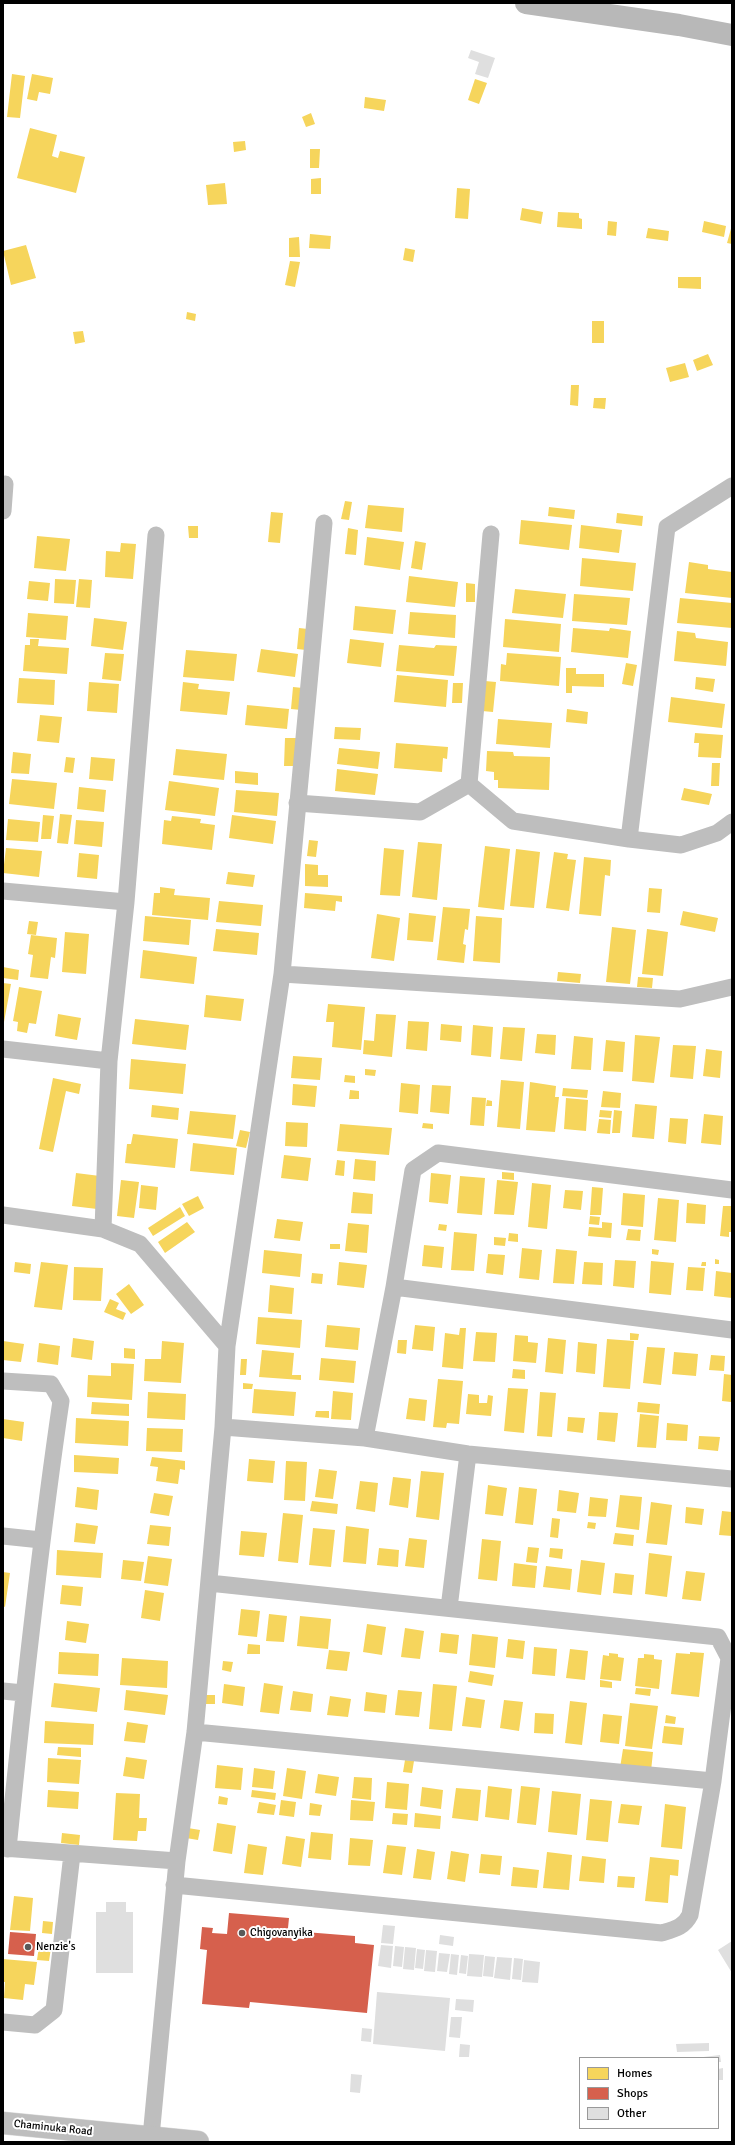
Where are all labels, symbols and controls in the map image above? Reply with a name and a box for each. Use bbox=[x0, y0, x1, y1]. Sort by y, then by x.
place label: Chigovanyika bbox=[250, 1926, 313, 1940]
marker: Chigovanyika bbox=[237, 1928, 247, 1938]
place label: Nenzie's bbox=[36, 1940, 75, 1954]
marker: Nenzie's bbox=[23, 1942, 33, 1952]
legend bbox=[579, 2057, 719, 2129]
text: Homes bbox=[617, 2066, 652, 2081]
text: Shops bbox=[617, 2086, 648, 2101]
text: Other bbox=[617, 2106, 646, 2121]
street label: Chaminuka Road bbox=[13, 2117, 93, 2139]

